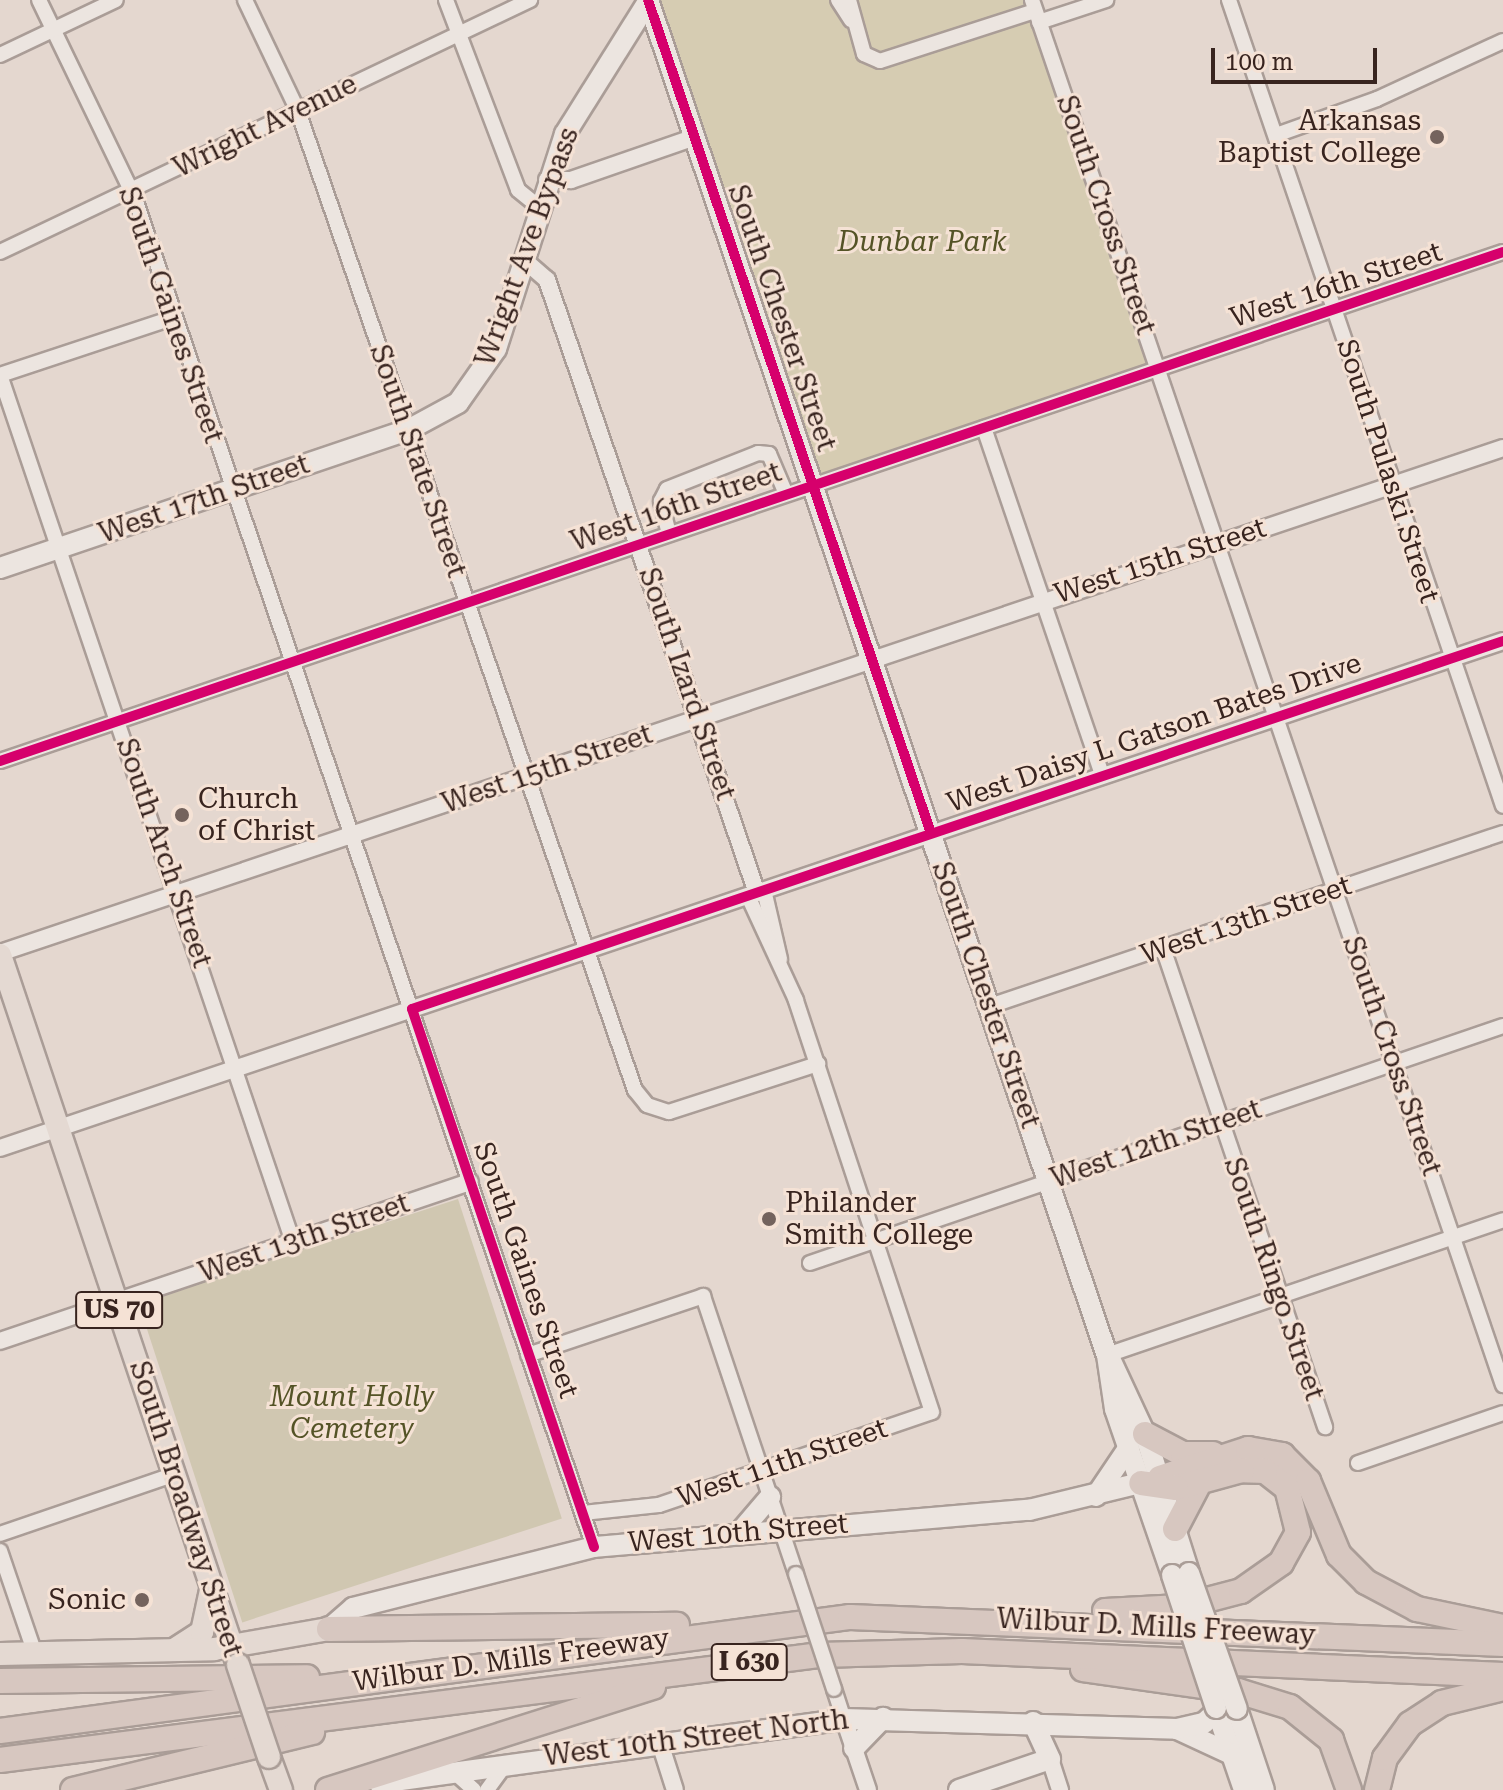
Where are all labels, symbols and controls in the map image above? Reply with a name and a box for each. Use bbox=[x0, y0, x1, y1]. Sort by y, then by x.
scale bar bbox=[1215, 32, 1381, 82]
text: 100 m bbox=[1225, 48, 1293, 76]
street label: Wright Avenue bbox=[168, 67, 362, 185]
street label: South Cross Street bbox=[1049, 91, 1163, 339]
place label: Arkansas Baptist College bbox=[1218, 104, 1421, 170]
street label: Wright Ave Bypass bbox=[468, 123, 586, 371]
marker: Arkansas Baptist College bbox=[1428, 128, 1446, 146]
street label: South Chester Street bbox=[721, 180, 843, 456]
street label: South Gaines Street bbox=[111, 183, 231, 447]
park label: Dunbar Park bbox=[837, 225, 1007, 259]
street label: West 16th Street bbox=[1226, 235, 1446, 335]
street label: South Pulaski Street bbox=[1330, 335, 1446, 607]
street label: South State Street bbox=[362, 340, 474, 582]
street label: West 17th Street bbox=[94, 447, 314, 551]
street label: West 16th Street bbox=[566, 455, 786, 559]
street label: West 15th Street bbox=[1050, 511, 1270, 611]
street label: South Izard Street bbox=[631, 563, 743, 805]
street label: West Daisy L Gatson Bates Drive bbox=[942, 646, 1366, 820]
street label: West 15th Street bbox=[437, 717, 657, 821]
street label: South Arch Street bbox=[109, 734, 219, 972]
place label: Church of Christ bbox=[198, 782, 315, 848]
marker: Church of Christ bbox=[173, 806, 191, 824]
street label: South Chester Street bbox=[925, 857, 1047, 1133]
street label: West 13th Street bbox=[1136, 868, 1356, 972]
street label: South Cross Street bbox=[1335, 932, 1449, 1180]
street label: West 12th Street bbox=[1046, 1092, 1266, 1196]
street label: South Gaines Street bbox=[466, 1138, 586, 1402]
street label: South Ringo Street bbox=[1217, 1153, 1331, 1405]
street label: West 13th Street bbox=[194, 1186, 414, 1290]
place label: Philander Smith College bbox=[785, 1186, 973, 1252]
marker: Philander Smith College bbox=[760, 1210, 778, 1228]
road number: US 70 bbox=[75, 1288, 163, 1332]
street label: South Broadway Street bbox=[122, 1357, 250, 1661]
park label: Mount Holly Cemetery bbox=[270, 1380, 434, 1446]
street label: West 11th Street bbox=[672, 1411, 892, 1515]
street label: West 10th Street bbox=[627, 1507, 849, 1559]
place label: Sonic bbox=[48, 1583, 126, 1617]
marker: Sonic bbox=[133, 1591, 151, 1609]
street label: Wilbur D. Mills Freeway bbox=[996, 1602, 1316, 1652]
street label: Wilbur D. Mills Freeway bbox=[350, 1621, 672, 1699]
road number: I 630 bbox=[709, 1640, 789, 1684]
street label: West 10th Street North bbox=[541, 1703, 851, 1773]

